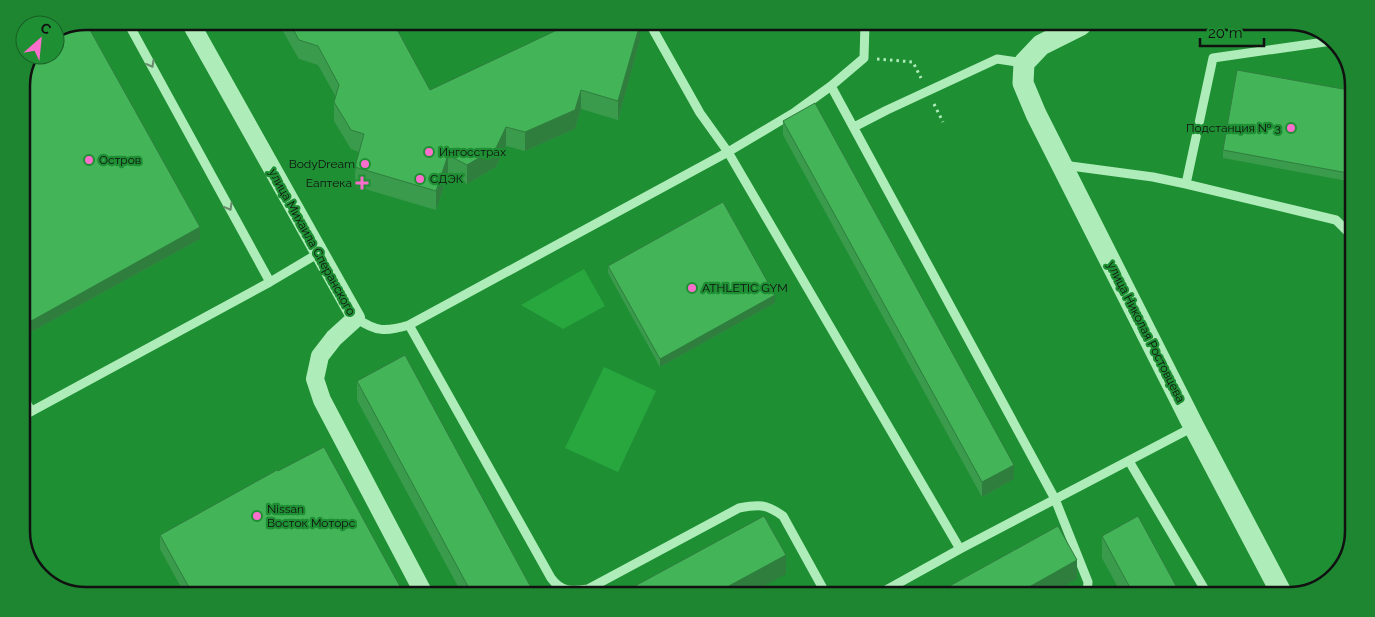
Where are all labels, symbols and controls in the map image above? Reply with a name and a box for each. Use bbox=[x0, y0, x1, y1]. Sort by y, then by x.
north arrow bbox=[15, 15, 65, 65]
scale bar bbox=[1200, 15, 1264, 47]
text: С bbox=[38, 19, 54, 38]
text: 20 m bbox=[1208, 24, 1243, 42]
one-way arrow bbox=[144, 59, 154, 68]
place label: Подстанция № 3 bbox=[1186, 121, 1281, 135]
marker: Подстанция № 3 bbox=[1285, 122, 1297, 134]
place label: Ингосстрах bbox=[439, 145, 506, 159]
marker: Ингосстрах bbox=[423, 146, 435, 158]
place label: Остров bbox=[99, 153, 141, 167]
marker: Остров bbox=[83, 154, 95, 166]
place label: BodyDream bbox=[289, 157, 355, 171]
marker: BodyDream bbox=[359, 158, 371, 170]
street label: улица Михаила Сперанского bbox=[266, 166, 358, 318]
place label: СДЭК bbox=[430, 172, 464, 186]
marker: СДЭК bbox=[414, 173, 426, 185]
place label: Еаптека bbox=[306, 176, 352, 190]
marker: Еаптека bbox=[356, 177, 368, 189]
one-way arrow bbox=[222, 201, 232, 210]
street label: улица Николая Ростовцева bbox=[1104, 259, 1188, 405]
place label: ATHLETIC GYM bbox=[702, 281, 788, 295]
marker: ATHLETIC GYM bbox=[686, 282, 698, 294]
place label: Nissan Восток Моторс bbox=[267, 502, 356, 530]
marker: Nissan Восток Моторс bbox=[251, 510, 263, 522]

